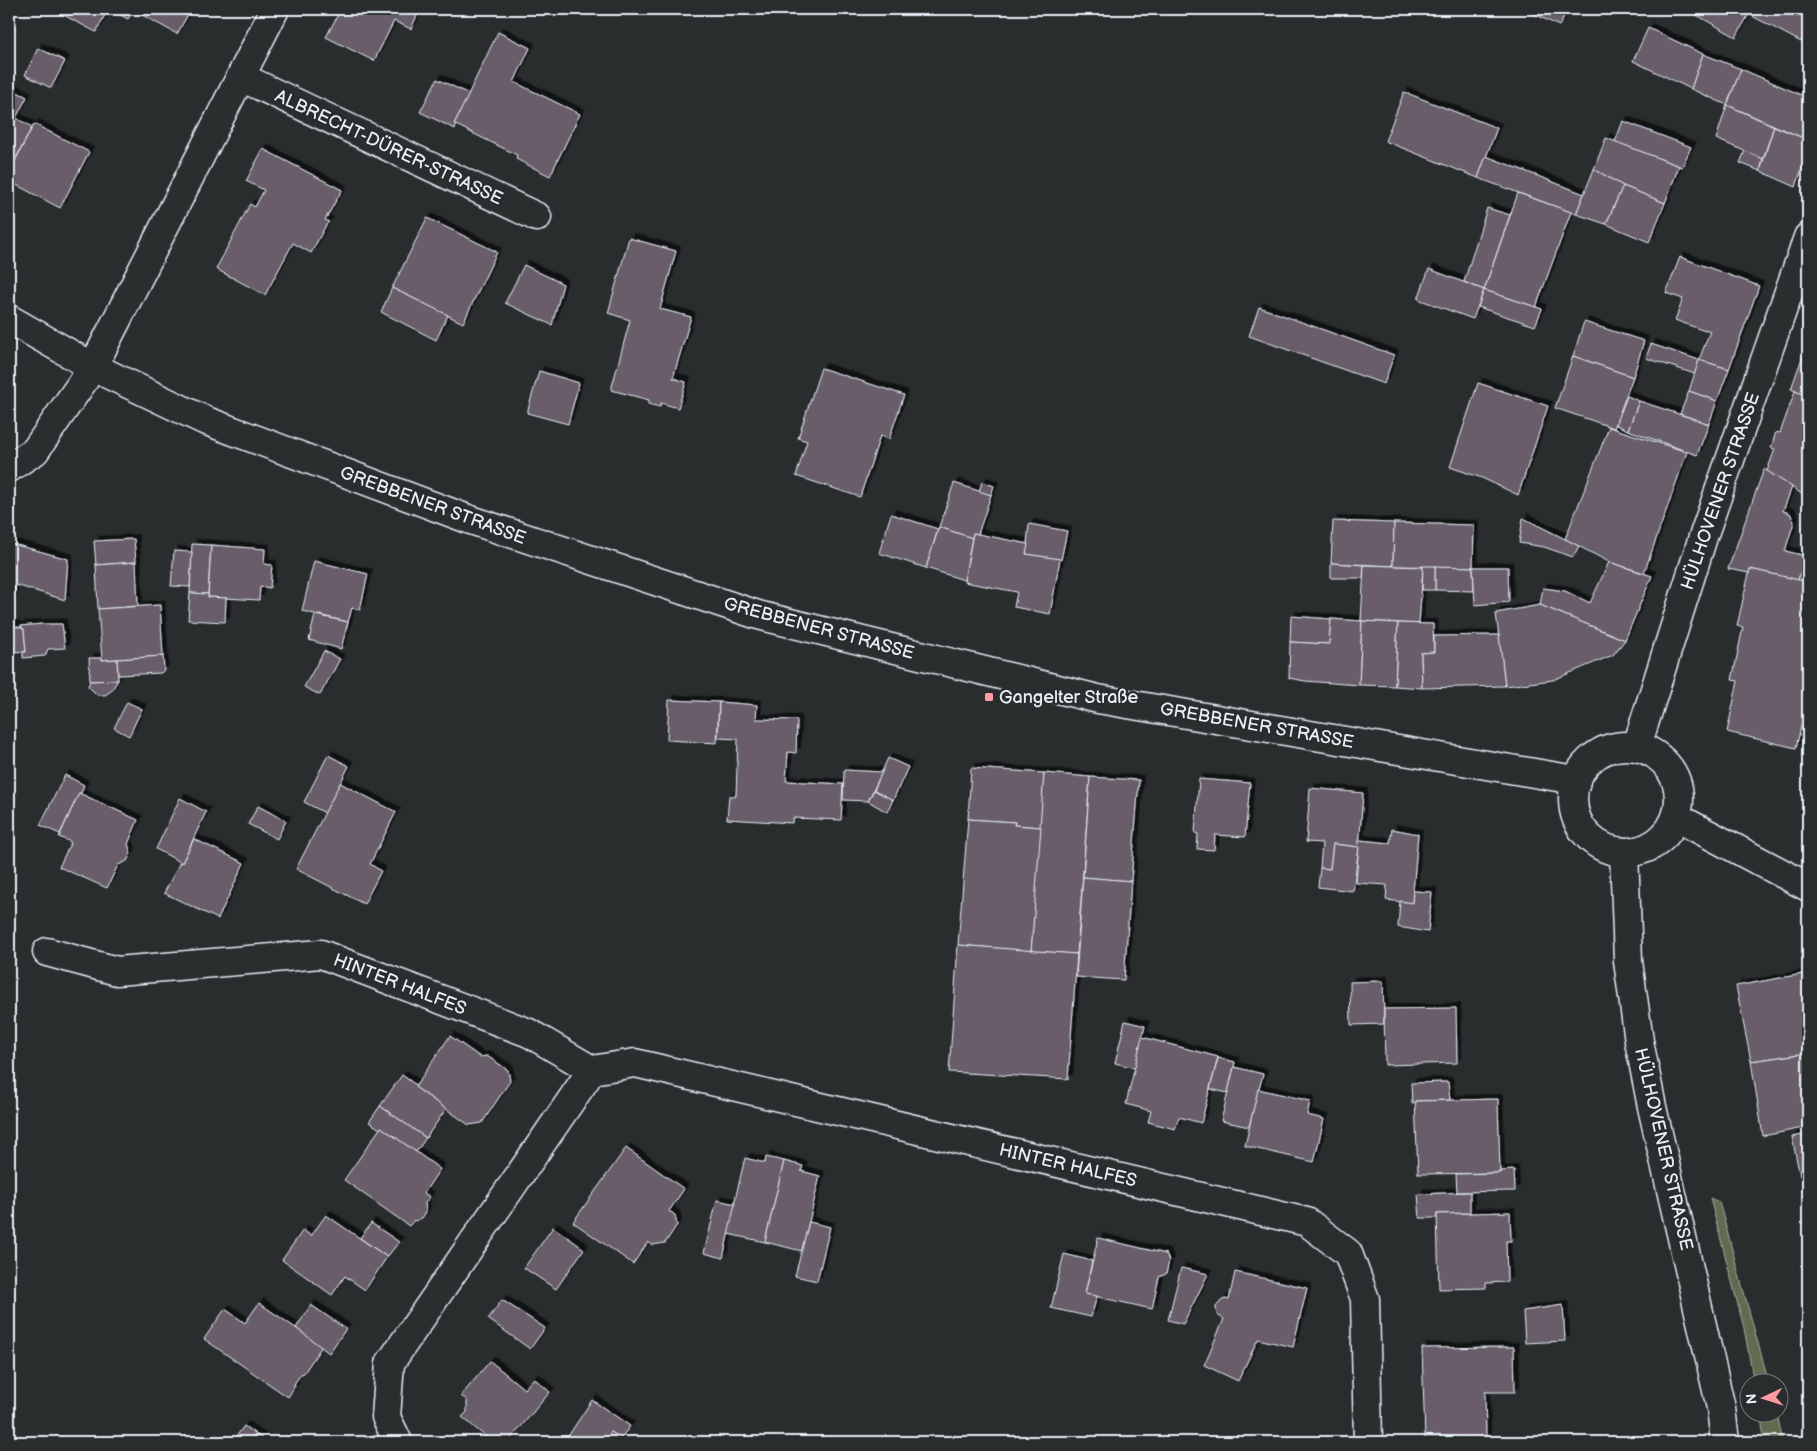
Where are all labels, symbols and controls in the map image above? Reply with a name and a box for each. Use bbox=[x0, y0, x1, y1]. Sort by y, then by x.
street label: ALBRECHT-DÜRER-STRASSE bbox=[272, 84, 506, 210]
street label: HÜLHOVENER STRASSE bbox=[1676, 389, 1764, 593]
street label: GREBBENER STRASSE bbox=[337, 462, 529, 549]
street label: GREBBENER STRASSE bbox=[721, 593, 916, 664]
place label: Gangelter Straße bbox=[999, 687, 1138, 708]
marker: Gangelter Straße bbox=[983, 691, 995, 703]
street label: GREBBENER STRASSE bbox=[1158, 698, 1355, 753]
street label: HINTER HALFES bbox=[330, 949, 469, 1019]
street label: HÜLHOVENER STRASSE bbox=[1630, 1046, 1698, 1253]
street label: HINTER HALFES bbox=[997, 1139, 1139, 1192]
north arrow bbox=[1740, 1374, 1790, 1424]
text: N bbox=[1743, 1393, 1760, 1405]

